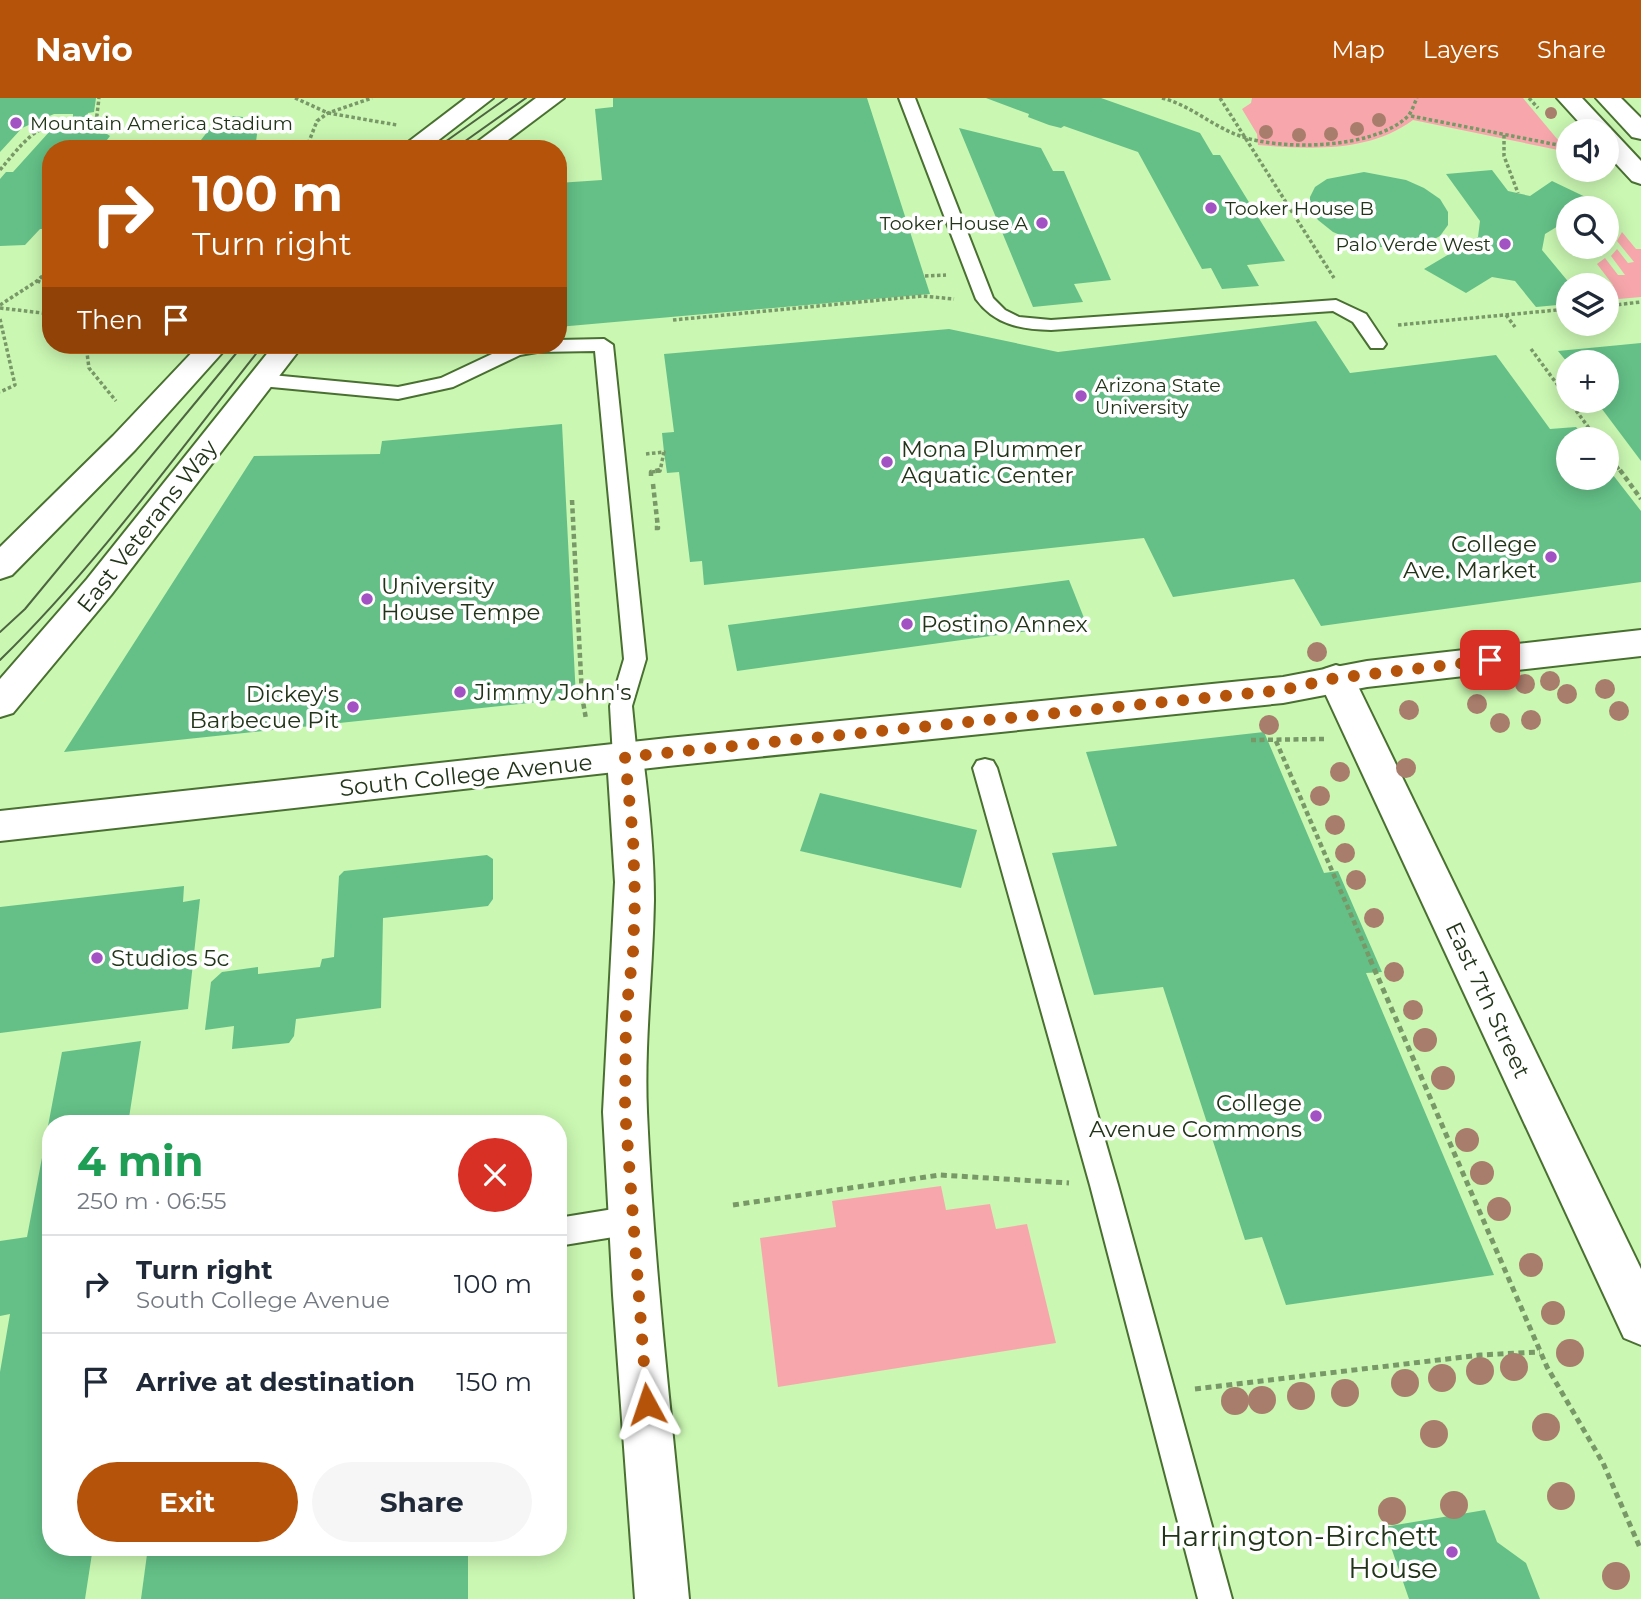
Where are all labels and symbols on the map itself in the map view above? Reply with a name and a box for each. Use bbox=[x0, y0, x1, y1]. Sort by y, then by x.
place label: Mountain America Stadium bbox=[30, 112, 293, 135]
marker: Mountain America Stadium bbox=[8, 115, 24, 131]
place label: Tooker House B bbox=[1225, 197, 1374, 220]
marker: Tooker House B bbox=[1203, 200, 1219, 216]
place label: Tooker House A bbox=[880, 212, 1028, 235]
marker: Tooker House A bbox=[1034, 215, 1050, 231]
place label: Palo Verde West bbox=[1335, 233, 1491, 256]
marker: Palo Verde West bbox=[1497, 236, 1513, 252]
place label: Arizona State University bbox=[1095, 374, 1221, 419]
marker: Arizona State University bbox=[1073, 388, 1089, 404]
street label: East Veterans Way bbox=[71, 434, 223, 618]
place label: Mona Plummer Aquatic Center bbox=[901, 435, 1083, 489]
marker: Mona Plummer Aquatic Center bbox=[879, 454, 895, 470]
place label: College Ave. Market bbox=[1403, 530, 1537, 584]
marker: College Ave. Market bbox=[1543, 549, 1559, 565]
place label: University House Tempe bbox=[381, 572, 540, 626]
marker: University House Tempe bbox=[359, 591, 375, 607]
place label: Postino Annex bbox=[921, 610, 1088, 638]
marker: Postino Annex bbox=[899, 616, 915, 632]
pin bbox=[1460, 630, 1520, 690]
place label: Jimmy John's bbox=[473, 678, 631, 706]
place label: Dickey's Barbecue Pit bbox=[189, 680, 339, 734]
marker: Jimmy John's bbox=[452, 684, 468, 700]
marker: Dickey's Barbecue Pit bbox=[345, 699, 361, 715]
street label: South College Avenue bbox=[338, 748, 594, 802]
street label: East 7th Street bbox=[1440, 917, 1536, 1083]
place label: Studios 5c bbox=[111, 944, 229, 972]
marker: Studios 5c bbox=[89, 950, 105, 966]
place label: College Avenue Commons bbox=[1089, 1089, 1302, 1143]
marker: College Avenue Commons bbox=[1308, 1108, 1324, 1124]
position arrow bbox=[610, 1367, 684, 1441]
place label: Harrington-Birchett House bbox=[1160, 1519, 1438, 1585]
marker: Harrington-Birchett House bbox=[1444, 1544, 1460, 1560]

